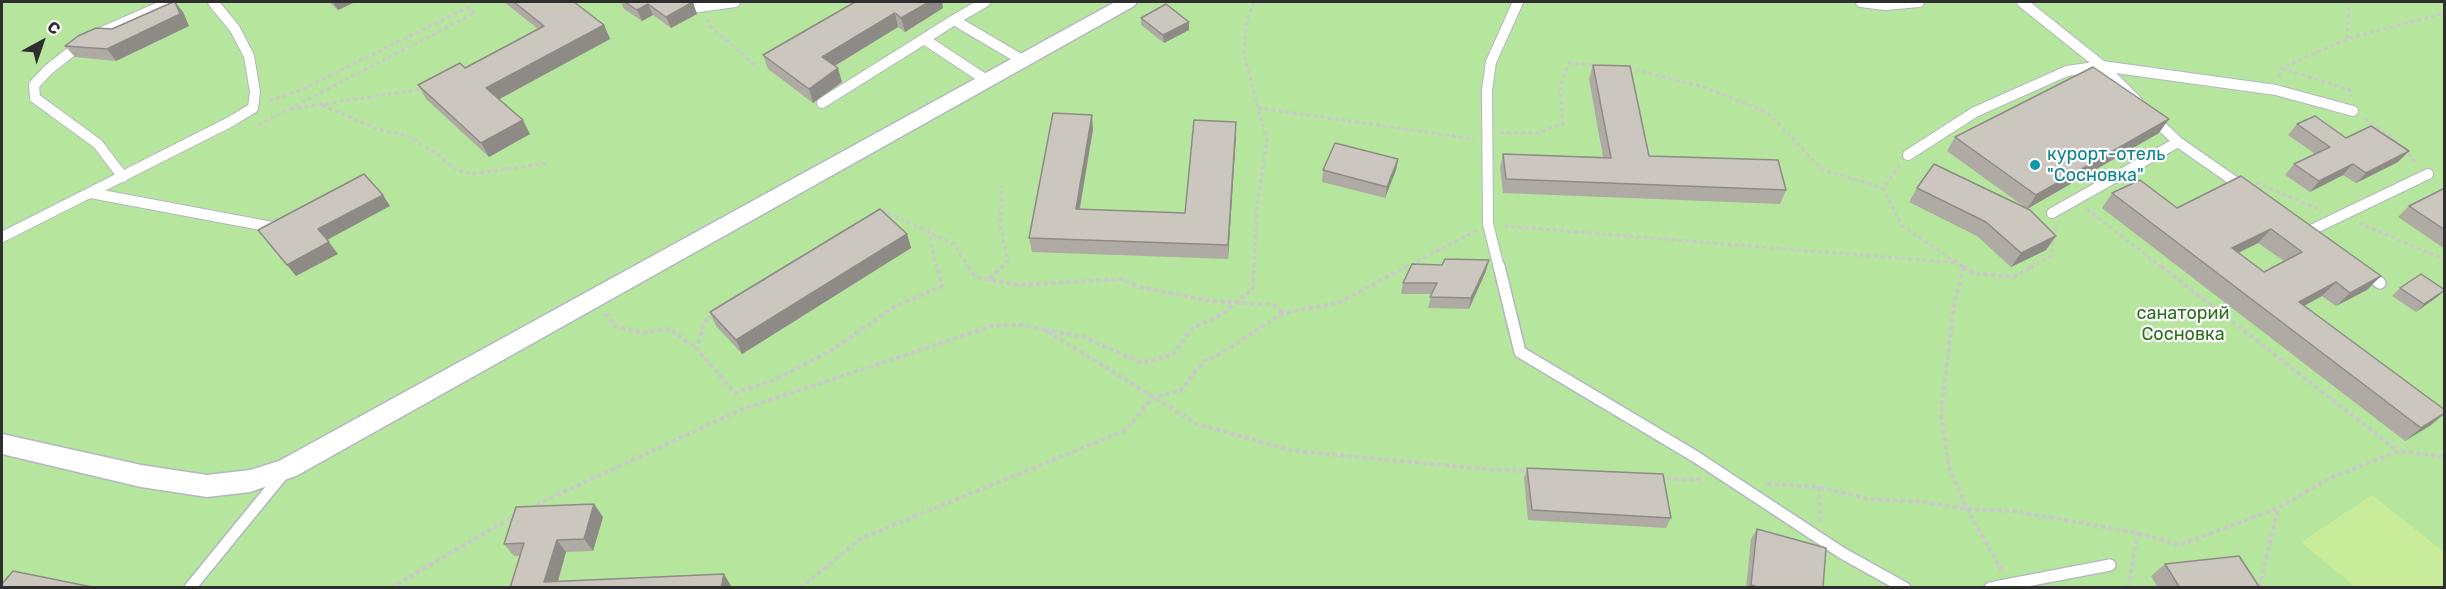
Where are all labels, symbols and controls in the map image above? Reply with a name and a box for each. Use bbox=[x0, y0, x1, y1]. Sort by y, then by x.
north arrow bbox=[12, 12, 72, 72]
text: С bbox=[43, 17, 64, 39]
place label: курорт-отель "Сосновка" bbox=[2047, 144, 2165, 186]
marker: курорт-отель "Сосновка" bbox=[2028, 158, 2042, 172]
park label: санаторий Сосновка bbox=[2137, 303, 2229, 346]

